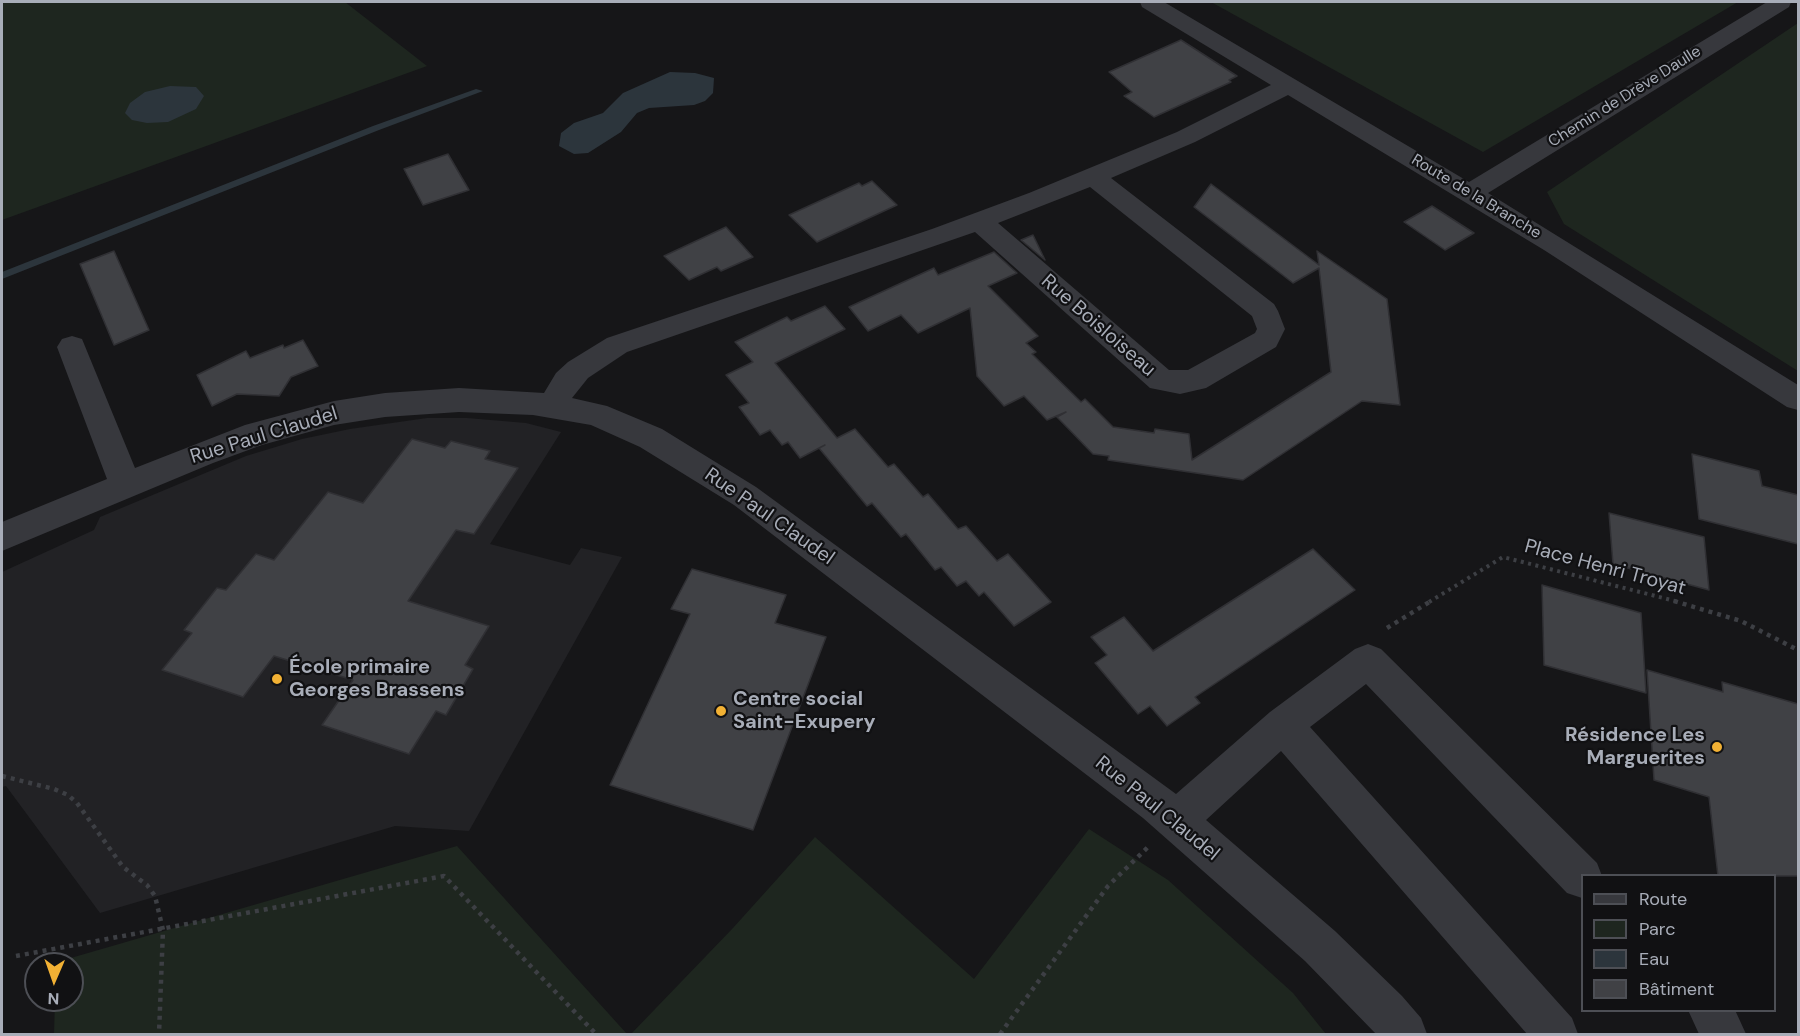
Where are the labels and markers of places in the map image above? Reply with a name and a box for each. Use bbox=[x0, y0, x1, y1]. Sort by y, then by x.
place label: École primaire Georges Brassens bbox=[289, 656, 465, 703]
marker: École primaire Georges Brassens bbox=[270, 672, 284, 686]
place label: Centre social Saint-Exupery bbox=[733, 688, 876, 735]
marker: Centre social Saint-Exupery bbox=[714, 704, 728, 718]
place label: Résidence Les Marguerites bbox=[1565, 724, 1705, 771]
marker: Résidence Les Marguerites bbox=[1710, 740, 1724, 754]

